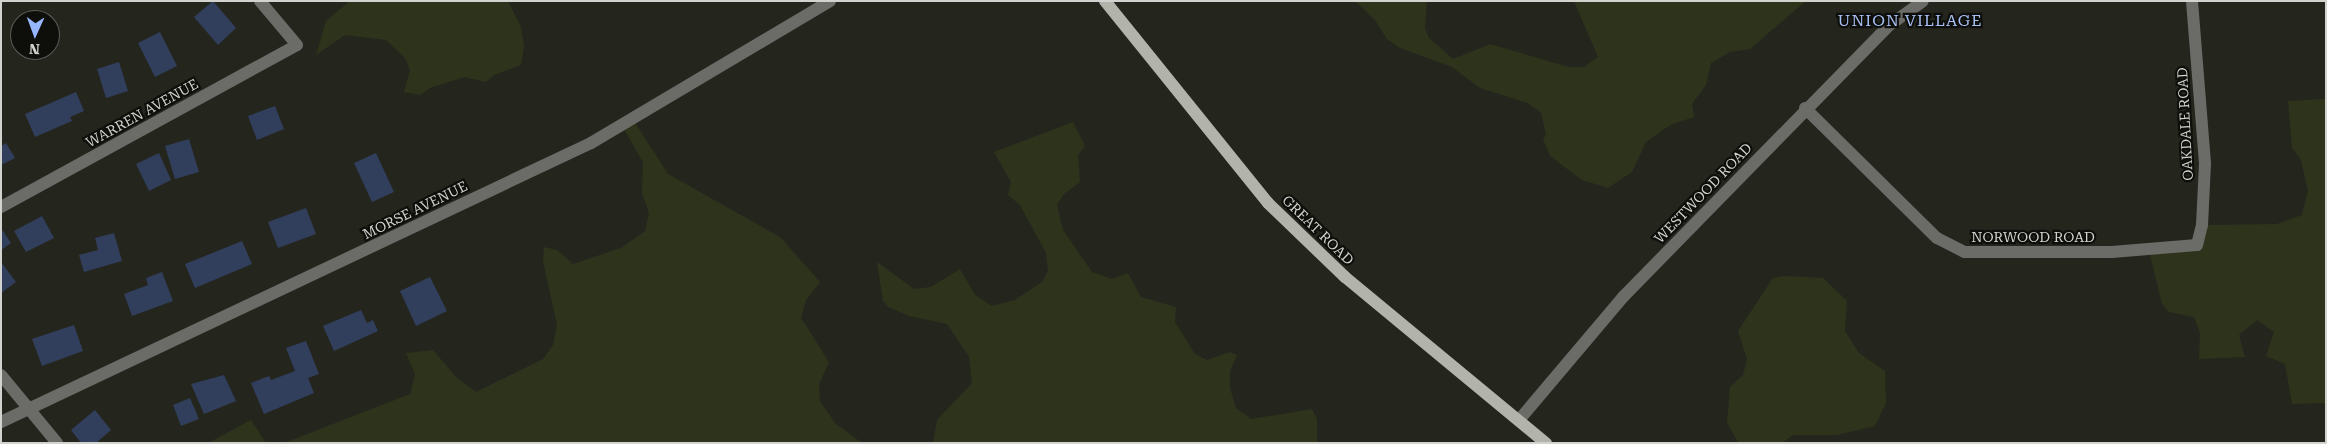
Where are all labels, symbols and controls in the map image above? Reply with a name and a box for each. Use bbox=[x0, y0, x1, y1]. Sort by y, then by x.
north arrow bbox=[10, 10, 60, 60]
district label: UNION VILLAGE bbox=[1836, 11, 1984, 31]
text: N bbox=[29, 41, 40, 57]
street label: OAKDALE ROAD bbox=[2174, 67, 2196, 181]
street label: WARREN AVENUE bbox=[83, 75, 201, 151]
street label: WESTWOOD ROAD bbox=[1651, 139, 1755, 247]
street label: MORSE AVENUE bbox=[360, 177, 470, 243]
street label: GREAT ROAD bbox=[1279, 192, 1357, 268]
street label: NORWOOD ROAD bbox=[1971, 229, 2095, 245]

